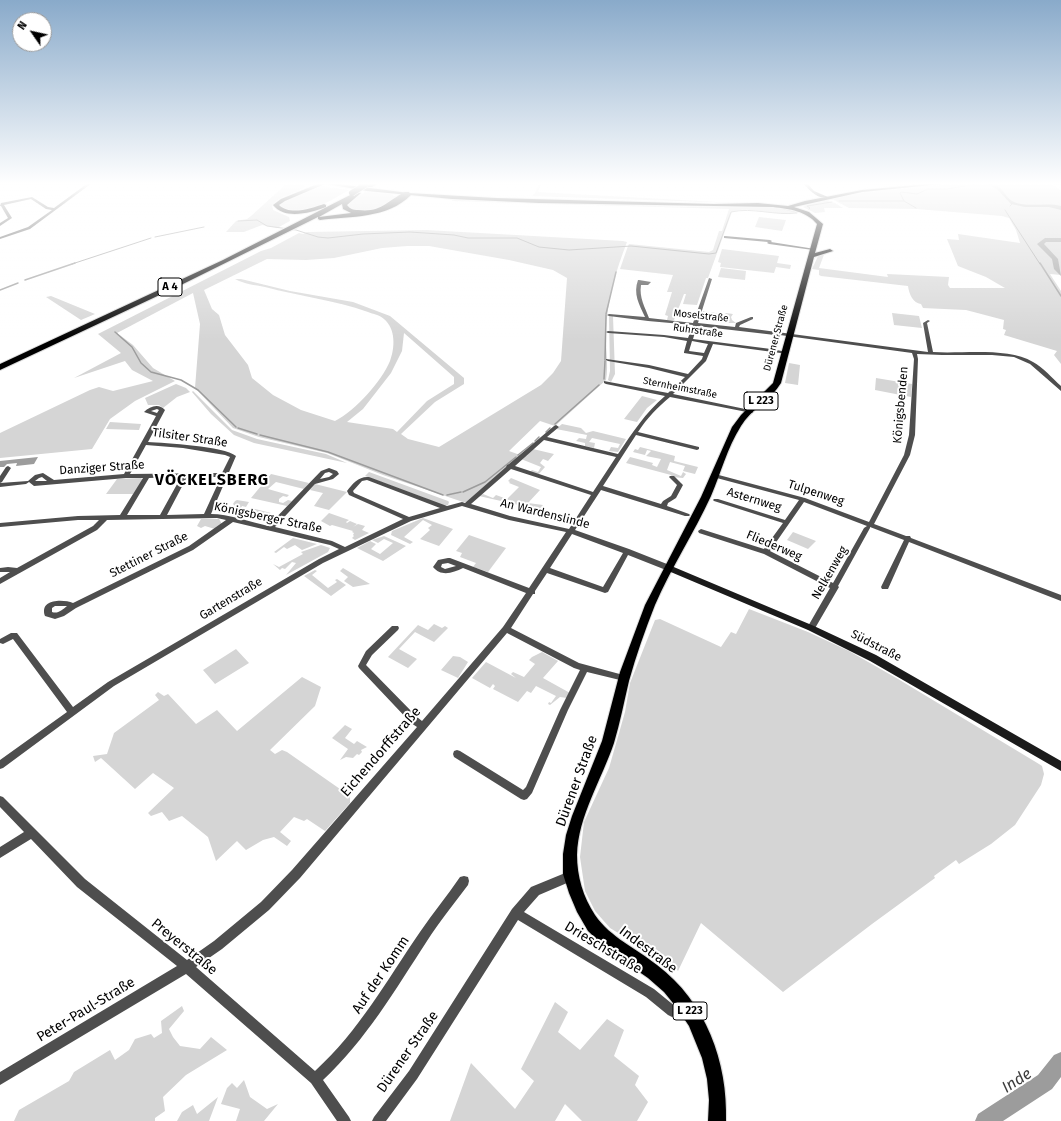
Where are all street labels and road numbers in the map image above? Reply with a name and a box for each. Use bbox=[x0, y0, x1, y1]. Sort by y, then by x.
road number: A 4 bbox=[158, 278, 182, 296]
street label: Dürener Straße bbox=[761, 303, 791, 373]
street label: Moselstraße bbox=[673, 307, 729, 325]
street label: Ruhrstraße bbox=[672, 322, 724, 340]
street label: Königsbenden bbox=[890, 366, 912, 444]
street label: Sternheimstraße bbox=[642, 375, 718, 401]
road number: L 223 bbox=[744, 392, 778, 410]
street label: Tilsiter Straße bbox=[151, 426, 229, 450]
street label: Danziger Straße bbox=[59, 458, 145, 478]
street label: Tulpenweg bbox=[786, 477, 846, 509]
street label: Asternweg bbox=[725, 485, 783, 515]
street label: An Wardenslinde bbox=[499, 496, 591, 532]
street label: Königsberger Straße bbox=[213, 500, 323, 536]
street label: Fliederweg bbox=[744, 528, 804, 564]
street label: Stettiner Straße bbox=[107, 529, 191, 581]
street label: Nelkenweg bbox=[809, 544, 851, 602]
street label: Gartenstraße bbox=[197, 575, 265, 623]
street label: Südstraße bbox=[848, 627, 904, 665]
street label: Eichendorffstraße bbox=[337, 704, 425, 800]
street label: Dürener Straße bbox=[553, 733, 601, 829]
street label: Preyerstraße bbox=[148, 915, 220, 979]
street label: Drieschstraße bbox=[561, 918, 645, 978]
street label: Indestraße bbox=[616, 923, 680, 977]
street label: Auf der Komm bbox=[349, 933, 413, 1017]
street label: Peter-Paul-Straße bbox=[34, 974, 138, 1046]
road number: L 223 bbox=[673, 1002, 707, 1020]
street label: Dürener Straße bbox=[374, 1008, 442, 1096]

